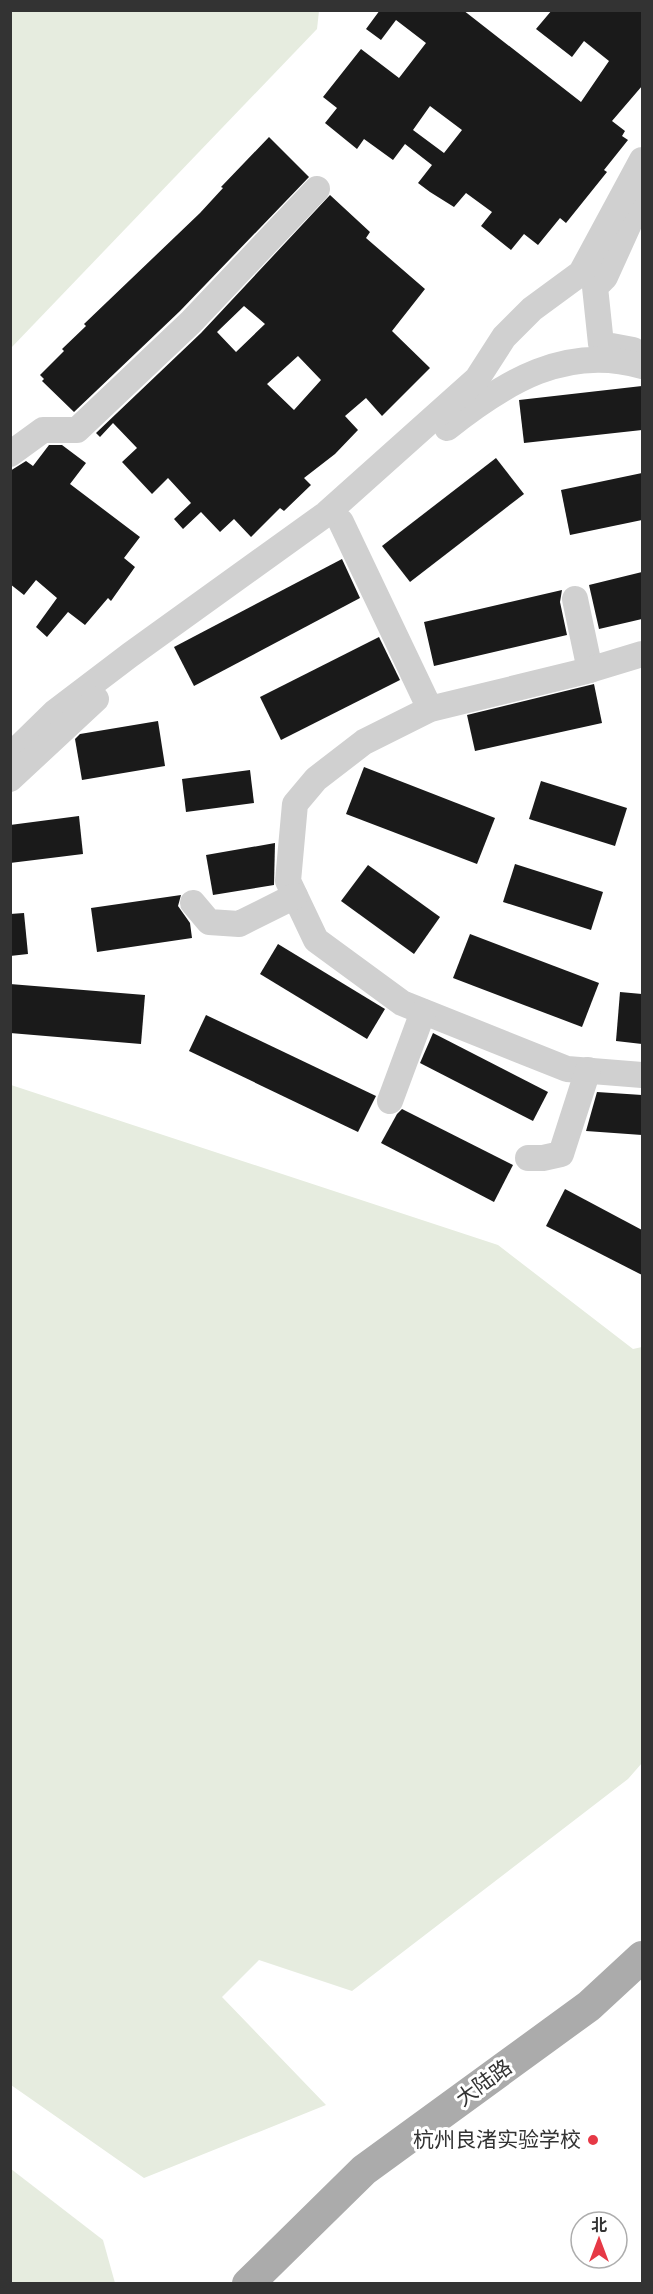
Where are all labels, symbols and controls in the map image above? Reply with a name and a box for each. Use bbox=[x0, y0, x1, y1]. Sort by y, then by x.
street label: 大陆路 bbox=[450, 2052, 518, 2114]
place label: 杭州良渚实验学校 bbox=[413, 2125, 581, 2155]
marker: 杭州良渚实验学校 bbox=[586, 2133, 600, 2147]
north arrow bbox=[569, 2210, 629, 2270]
text: 北 bbox=[591, 2214, 607, 2237]

